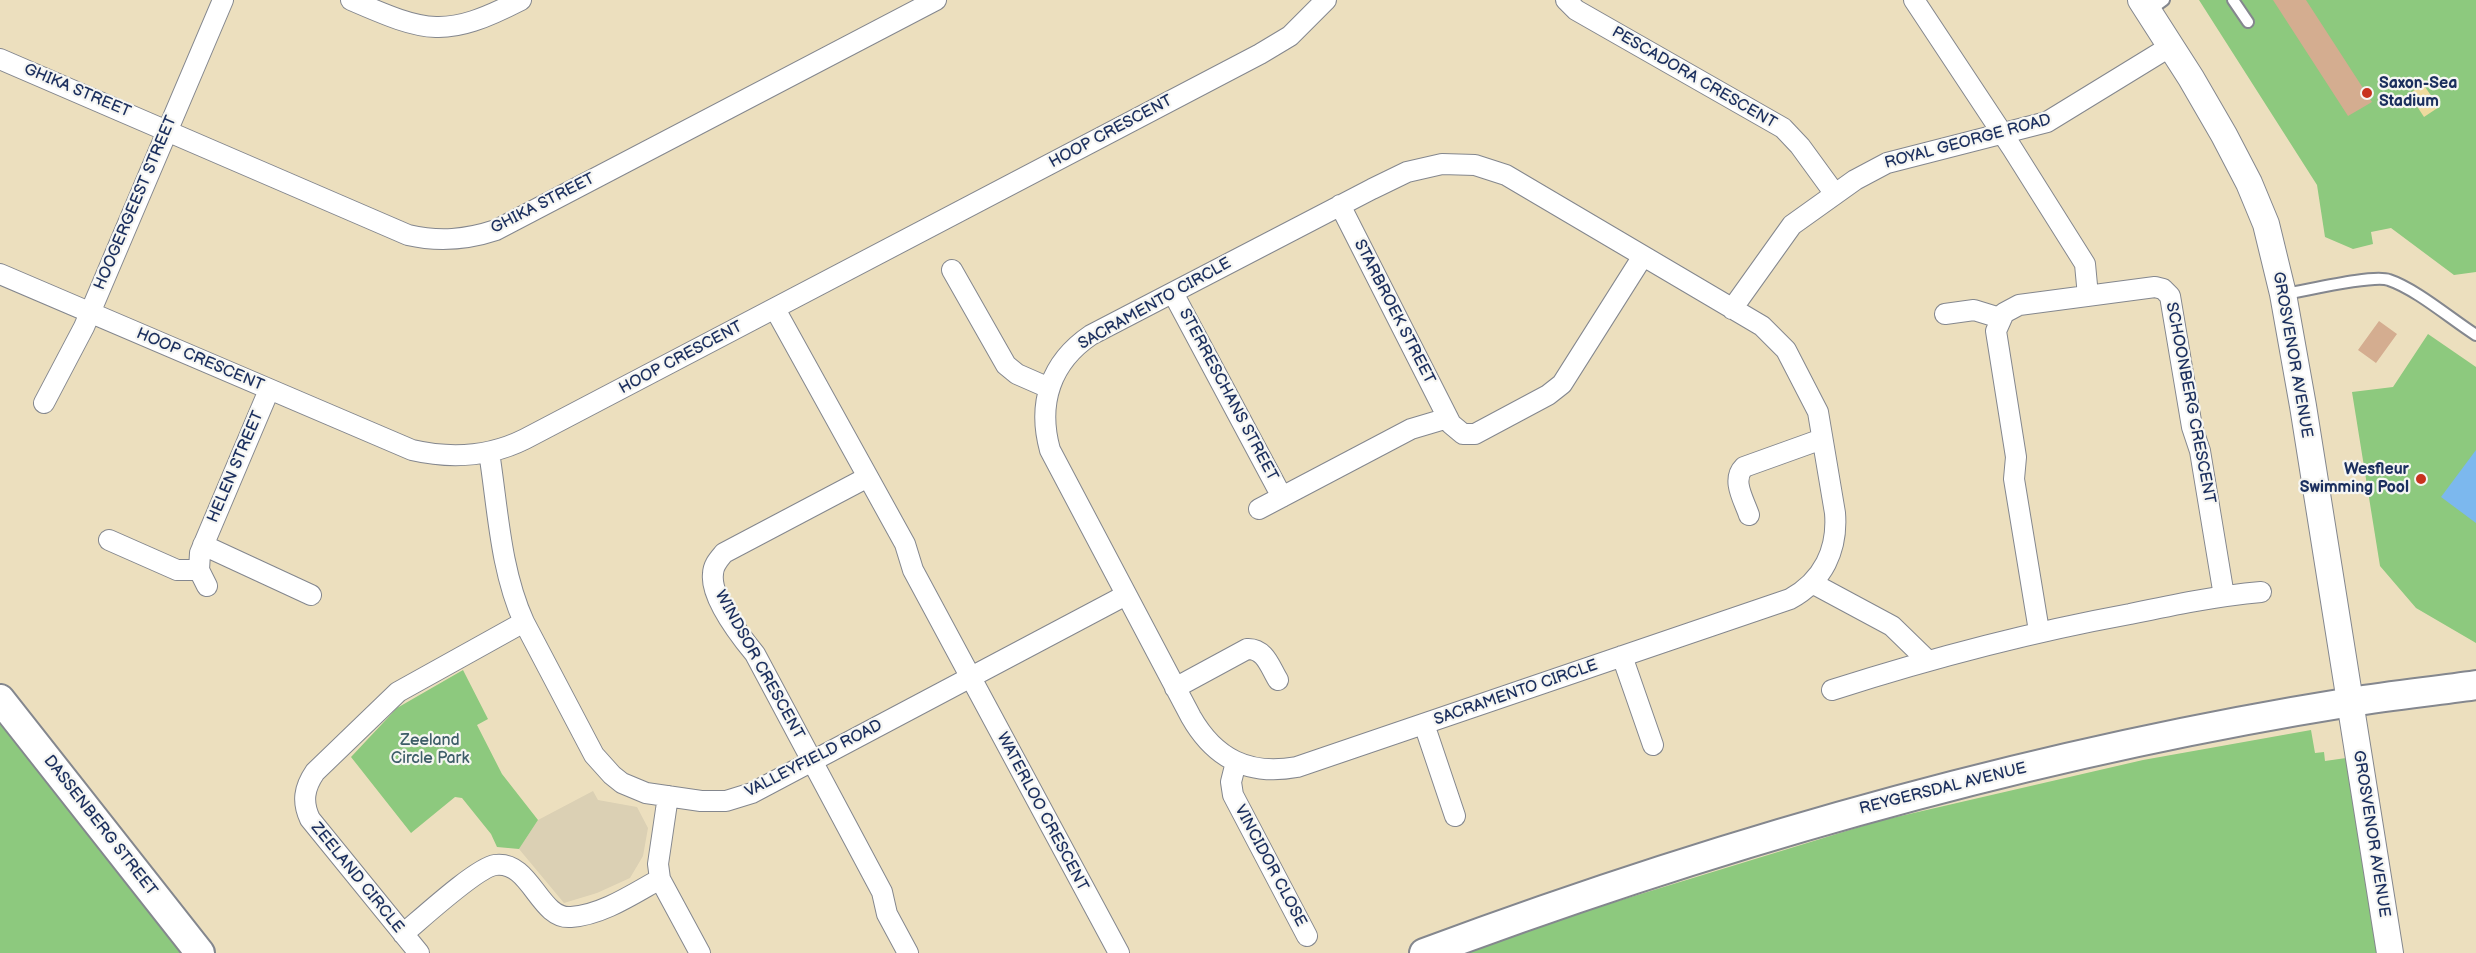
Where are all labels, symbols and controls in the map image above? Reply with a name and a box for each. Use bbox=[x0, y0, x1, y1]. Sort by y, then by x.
street label: PESCADORA CRESCENT bbox=[1608, 23, 1780, 133]
street label: GHIKA STREET bbox=[21, 60, 133, 122]
place label: Saxon-Sea Stadium bbox=[2379, 74, 2457, 112]
marker: Saxon-Sea Stadium bbox=[2360, 86, 2374, 100]
street label: HOOP CRESCENT bbox=[1046, 91, 1176, 173]
street label: ROYAL GEORGE ROAD bbox=[1883, 111, 2053, 173]
street label: HOOGERGEEST STREET bbox=[91, 113, 181, 293]
street label: GHIKA STREET bbox=[488, 170, 598, 238]
street label: STARBROEK STREET bbox=[1349, 237, 1439, 387]
street label: SACRAMENTO CIRCLE bbox=[1075, 254, 1235, 354]
street label: GROSVENOR AVENUE bbox=[2268, 270, 2316, 440]
street label: SCHOONBERG CRESCENT bbox=[2161, 301, 2219, 505]
street label: STERRESCHANS STREET bbox=[1174, 306, 1282, 484]
street label: HOOP CRESCENT bbox=[616, 317, 746, 399]
street label: HOOP CRESCENT bbox=[133, 324, 267, 396]
street label: HELEN STREET bbox=[204, 408, 268, 526]
place label: Wesfleur Swimming Pool bbox=[2300, 460, 2409, 498]
marker: Wesfleur Swimming Pool bbox=[2414, 472, 2428, 486]
street label: WINDSOR CRESCENT bbox=[710, 587, 808, 743]
street label: SACRAMENTO CIRCLE bbox=[1432, 656, 1600, 730]
street label: VALLEYFIELD ROAD bbox=[742, 716, 886, 802]
street label: WATERLOO CRESCENT bbox=[992, 729, 1092, 895]
park label: Zeeland Circle Park bbox=[391, 731, 469, 769]
street label: GROSVENOR AVENUE bbox=[2348, 749, 2394, 919]
street label: DASSENBERG STREET bbox=[39, 752, 161, 900]
street label: REYGERSDAL AVENUE bbox=[1857, 759, 2029, 819]
street label: VINCIDOR CLOSE bbox=[1230, 802, 1310, 930]
street label: ZEELAND CIRCLE bbox=[307, 819, 407, 937]

